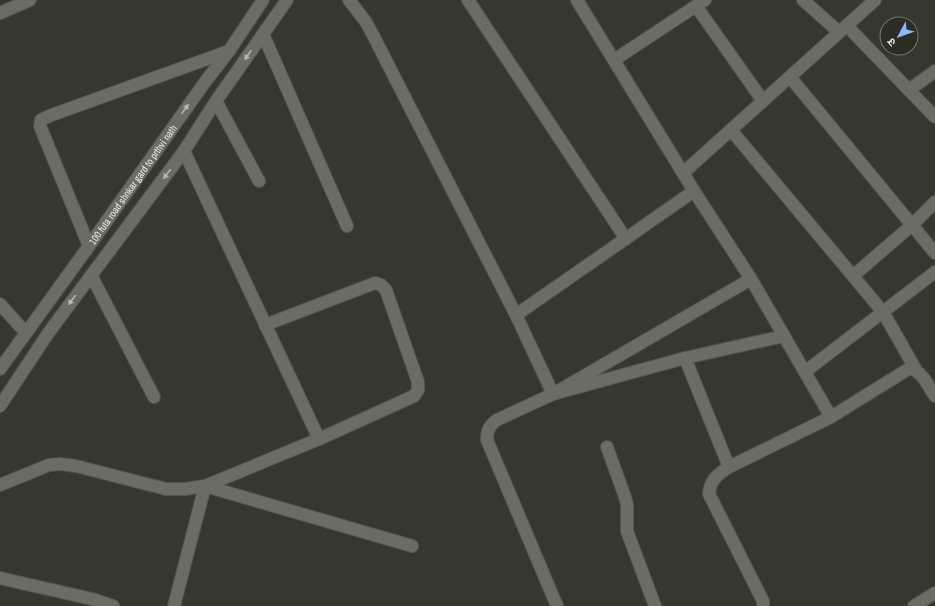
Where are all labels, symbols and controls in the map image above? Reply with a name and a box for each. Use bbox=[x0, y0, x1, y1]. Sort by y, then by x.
north arrow bbox=[879, 16, 919, 56]
text: उ bbox=[884, 35, 899, 50]
one-way arrow bbox=[244, 50, 252, 60]
one-way arrow bbox=[181, 104, 189, 114]
street label: 100 futa road shnkar gard to prthvi nath bbox=[86, 122, 180, 248]
one-way arrow bbox=[163, 168, 171, 179]
one-way arrow bbox=[68, 295, 77, 306]

